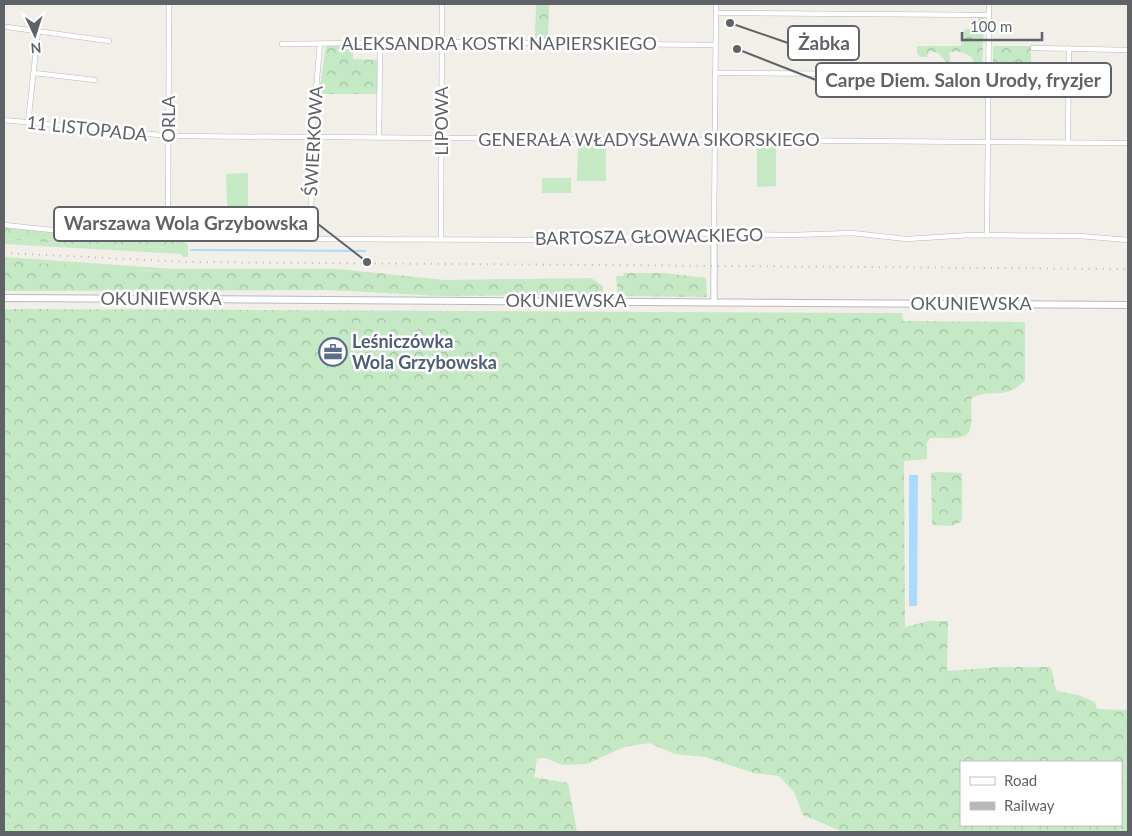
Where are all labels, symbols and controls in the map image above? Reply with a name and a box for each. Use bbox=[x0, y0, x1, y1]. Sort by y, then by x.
north arrow bbox=[10, 10, 60, 60]
scale bar bbox=[962, 10, 1042, 42]
text: 100 m bbox=[970, 17, 1012, 35]
callout: Żabka bbox=[788, 26, 859, 60]
text: Żabka bbox=[798, 31, 850, 54]
street label: ALEKSANDRA KOSTKI NAPIERSKIEGO bbox=[341, 32, 657, 54]
text: N bbox=[30, 40, 42, 57]
callout: Carpe Diem. Salon Urody, fryzjer bbox=[816, 63, 1111, 97]
text: Carpe Diem. Salon Urody, fryzjer bbox=[825, 68, 1102, 91]
street label: ŚWIERKOWA bbox=[299, 84, 327, 197]
street label: LIPOWA bbox=[430, 86, 452, 156]
street label: ORLA bbox=[157, 95, 179, 143]
street label: 11 LISTOPADA bbox=[25, 111, 150, 145]
street label: GENERAŁA WŁADYSŁAWA SIKORSKIEGO bbox=[478, 128, 820, 150]
callout: Warszawa Wola Grzybowska bbox=[54, 207, 318, 241]
text: Warszawa Wola Grzybowska bbox=[64, 211, 308, 234]
street label: BARTOSZA GŁOWACKIEGO bbox=[535, 223, 763, 249]
street label: OKUNIEWSKA bbox=[100, 287, 222, 309]
street label: OKUNIEWSKA bbox=[505, 289, 627, 311]
street label: OKUNIEWSKA bbox=[910, 292, 1032, 314]
place label: Leśniczówka Wola Grzybowska bbox=[352, 330, 497, 373]
office icon: Leśniczówka Wola Grzybowska bbox=[318, 337, 348, 367]
legend bbox=[960, 761, 1122, 826]
text: Road bbox=[1004, 771, 1037, 789]
text: Railway bbox=[1004, 796, 1055, 814]

